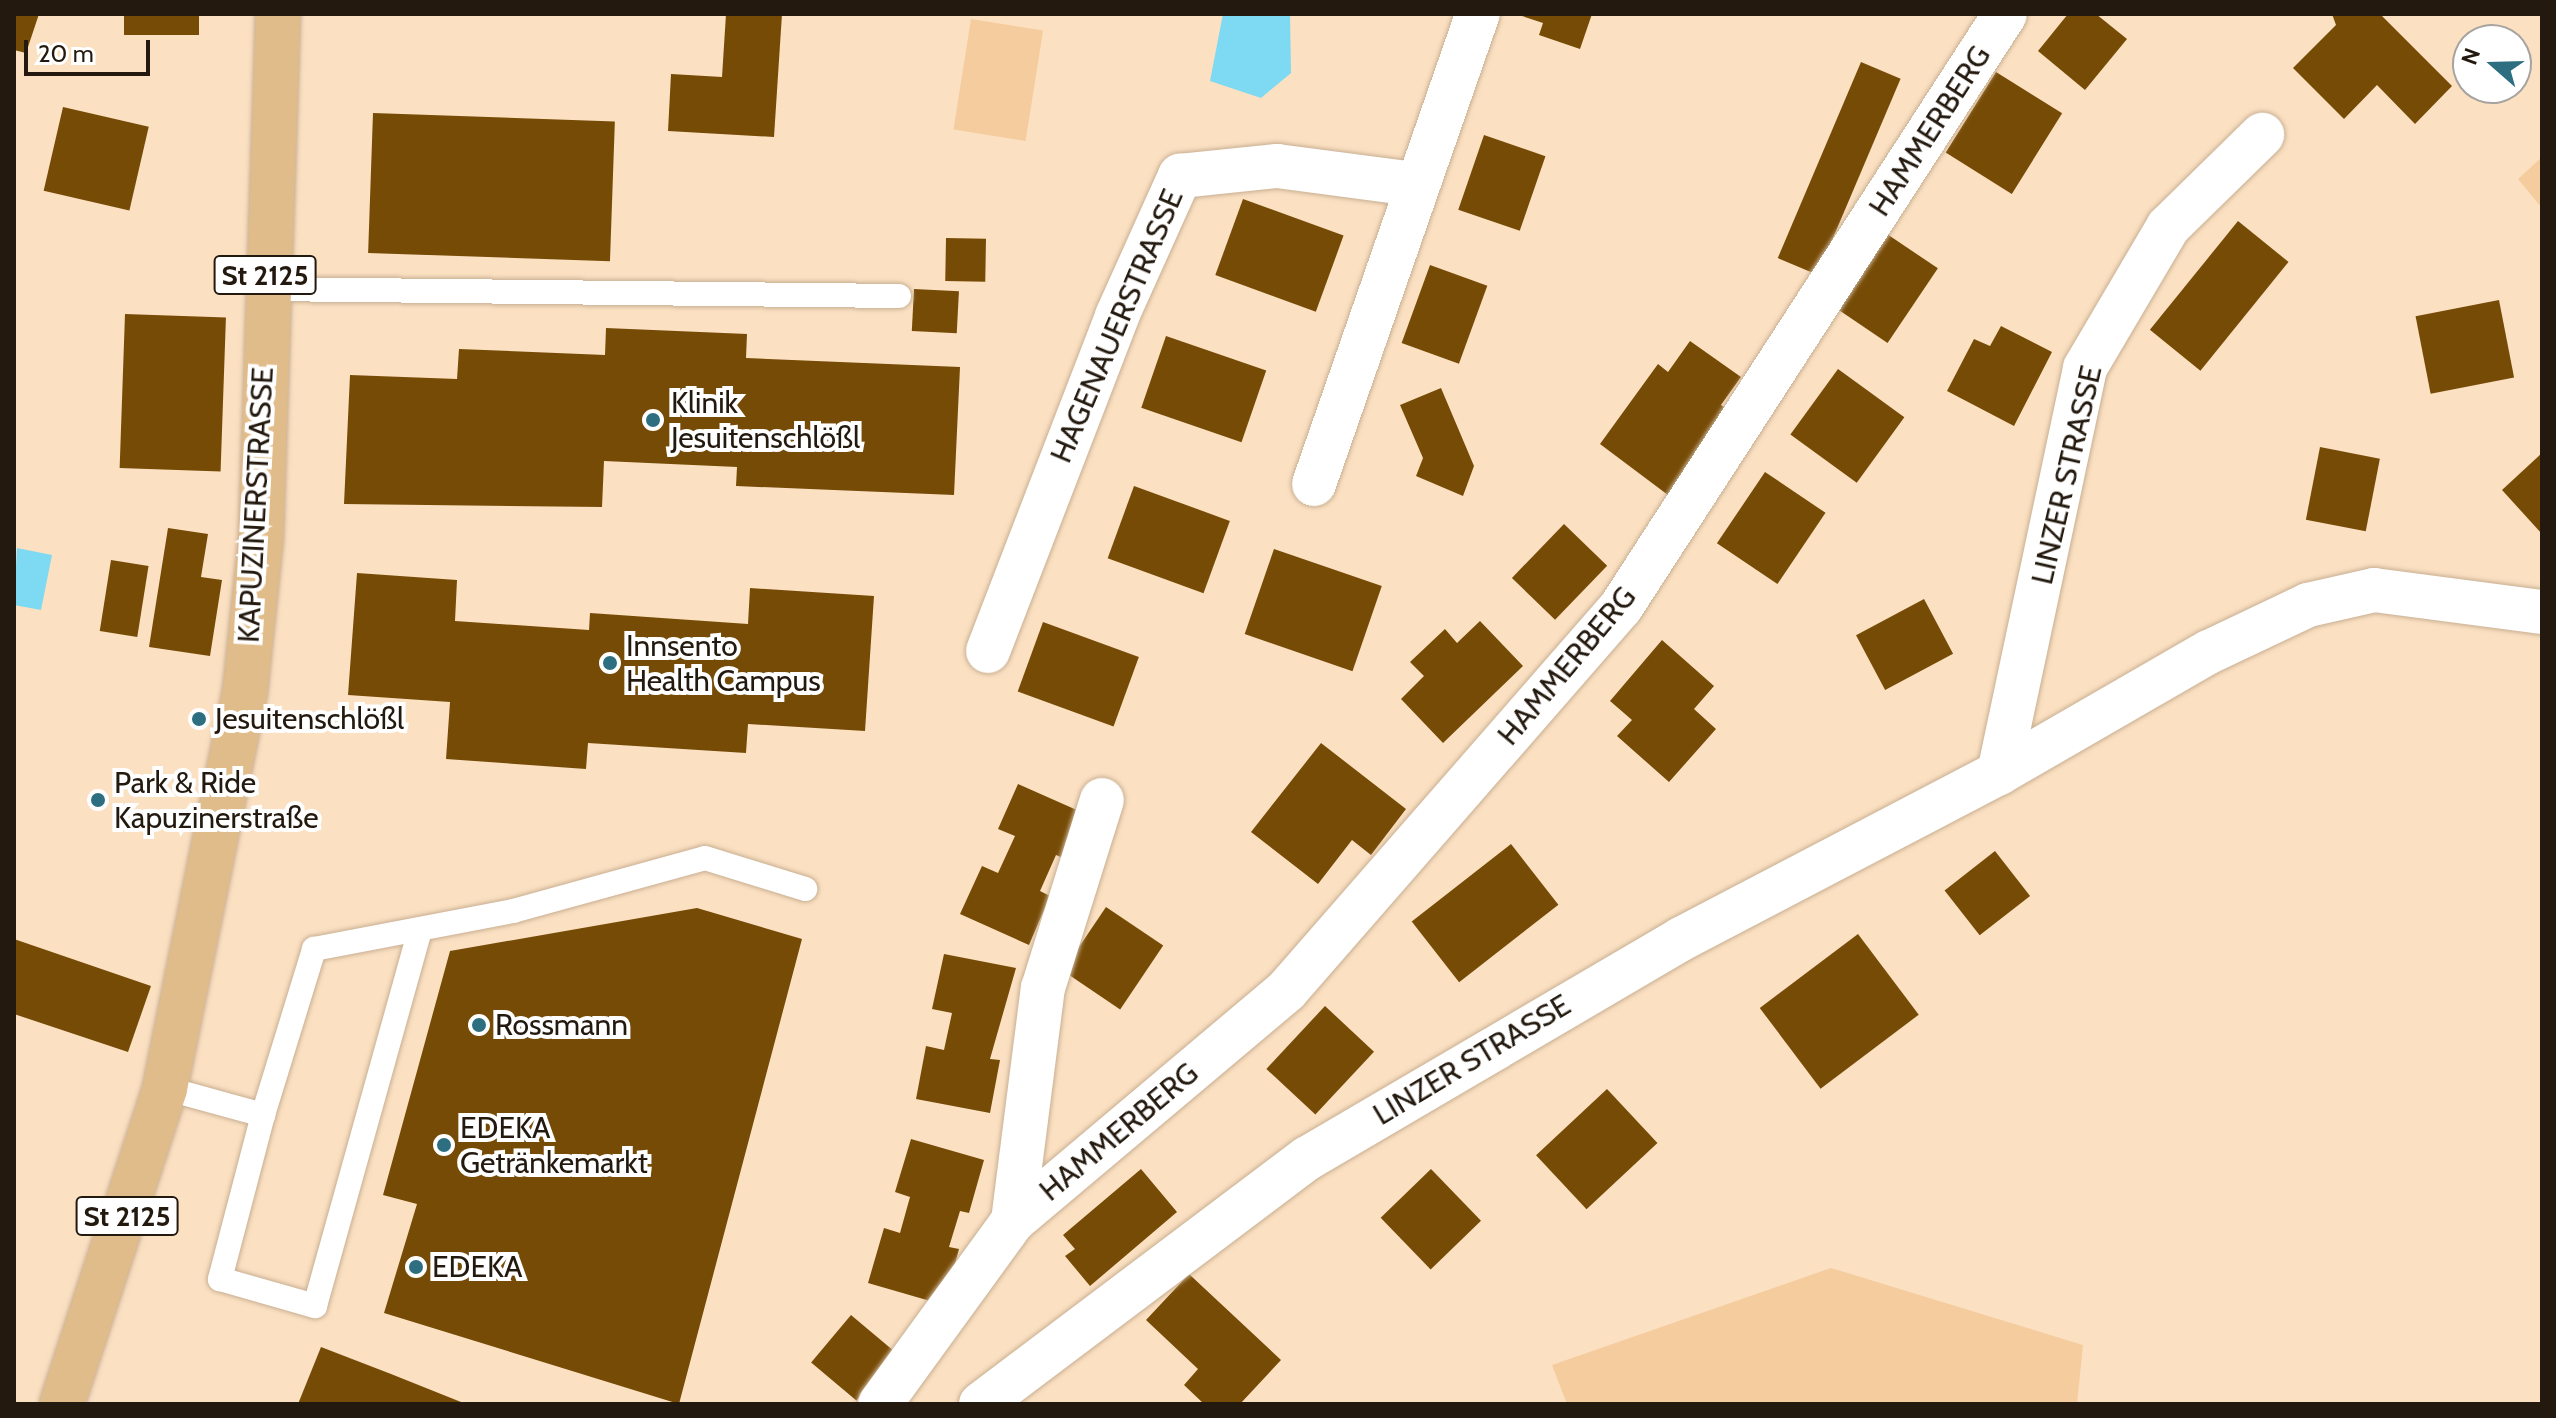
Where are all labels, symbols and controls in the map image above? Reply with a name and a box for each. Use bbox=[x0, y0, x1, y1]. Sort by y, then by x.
scale bar bbox=[28, 24, 154, 74]
north arrow bbox=[2452, 24, 2532, 104]
text: 20 m bbox=[38, 39, 94, 68]
street label: HAMMERBERG bbox=[1862, 39, 1998, 223]
text: N bbox=[2456, 44, 2486, 68]
street label: HAGENAUERSTRASSE bbox=[1043, 184, 1191, 468]
road number: St 2125 bbox=[213, 251, 317, 299]
street label: LINZER STRASSE bbox=[2024, 362, 2110, 588]
street label: KAPUZINERSTRASSE bbox=[231, 366, 281, 644]
place label: Klinik Jesuitenschlößl bbox=[671, 385, 860, 456]
marker: Klinik Jesuitenschlößl bbox=[642, 409, 664, 431]
street label: HAMMERBERG bbox=[1490, 579, 1644, 753]
place label: Innsento Health Campus bbox=[626, 628, 821, 698]
marker: Innsento Health Campus bbox=[601, 654, 619, 672]
place label: Jesuitenschlößl bbox=[215, 701, 404, 737]
marker: Jesuitenschlößl bbox=[190, 710, 208, 728]
place label: Park & Ride Kapuzinerstraße bbox=[114, 765, 319, 836]
marker: Park & Ride Kapuzinerstraße bbox=[89, 791, 107, 809]
street label: LINZER STRASSE bbox=[1367, 987, 1577, 1133]
place label: Rossmann bbox=[495, 1007, 628, 1043]
marker: Rossmann bbox=[470, 1016, 488, 1034]
street label: HAMMERBERG bbox=[1032, 1055, 1206, 1209]
place label: EDEKA Getränkemarkt bbox=[460, 1110, 648, 1180]
marker: EDEKA Getränkemarkt bbox=[435, 1136, 453, 1154]
road number: St 2125 bbox=[75, 1192, 179, 1240]
place label: EDEKA bbox=[432, 1249, 523, 1285]
marker: EDEKA bbox=[407, 1258, 425, 1276]

